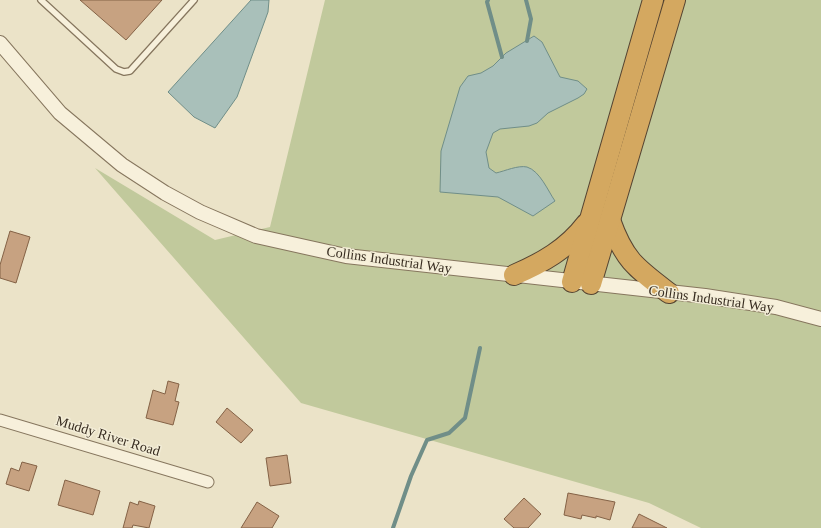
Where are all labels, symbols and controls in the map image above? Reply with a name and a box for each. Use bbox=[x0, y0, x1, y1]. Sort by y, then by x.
street label: Collins Industrial Way bbox=[325, 244, 453, 276]
street label: Collins Industrial Way bbox=[647, 283, 775, 315]
street label: Muddy River Road bbox=[54, 413, 162, 459]

